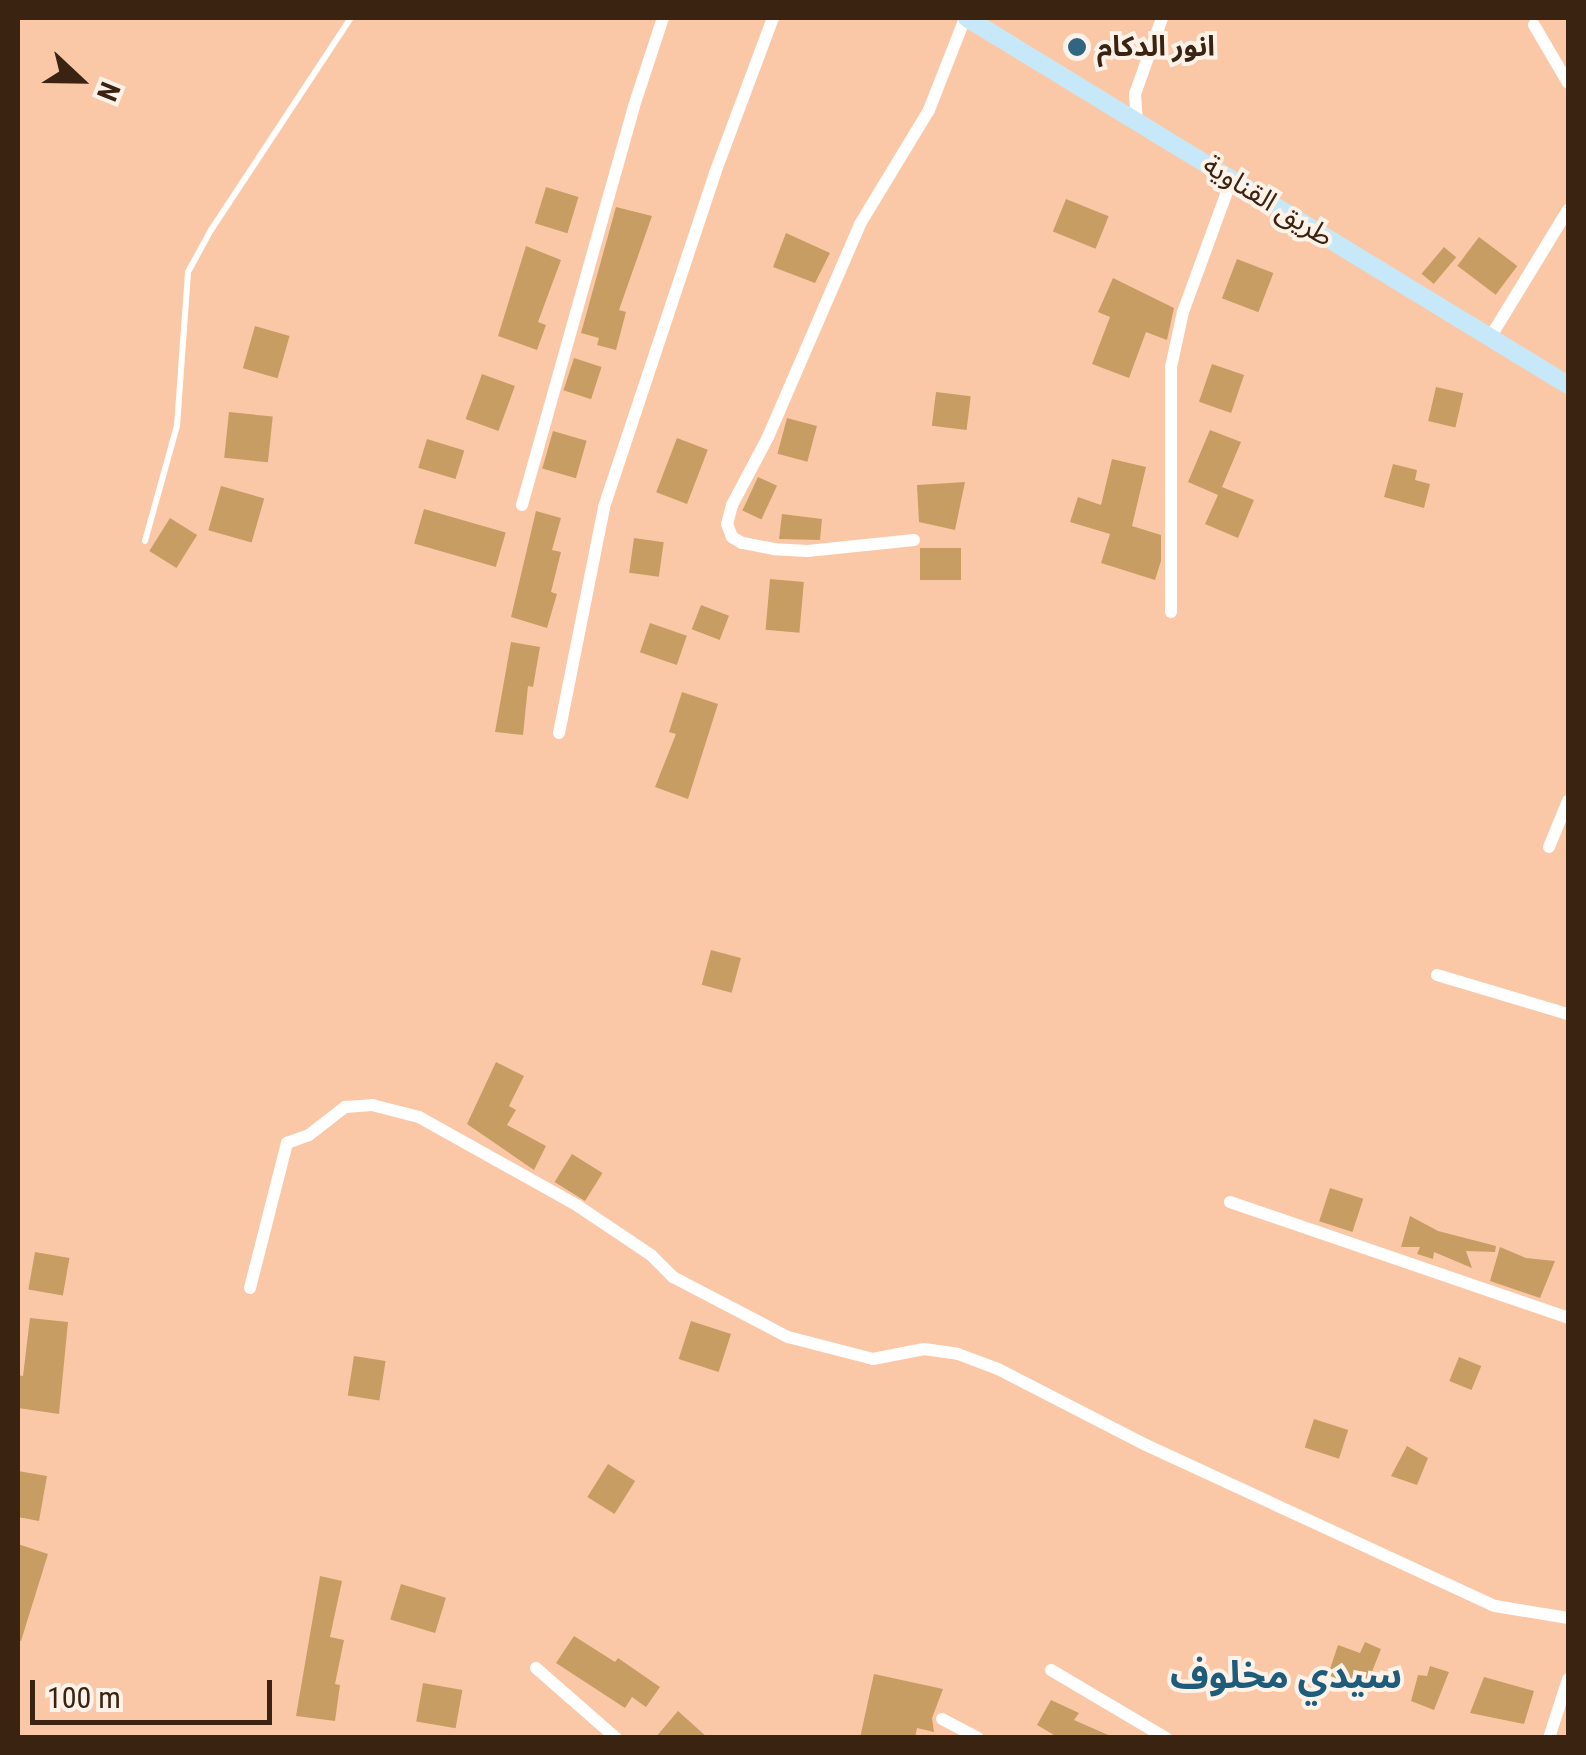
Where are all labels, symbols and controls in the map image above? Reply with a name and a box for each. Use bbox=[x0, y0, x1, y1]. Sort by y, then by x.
north arrow bbox=[30, 30, 130, 130]
place label: انور الدكام bbox=[1097, 30, 1215, 64]
marker: انور الدكام bbox=[1066, 36, 1088, 58]
text: N bbox=[90, 77, 127, 106]
street label: طريق القناوية bbox=[1197, 148, 1339, 254]
district label: سيدي مخلوف bbox=[1170, 1653, 1402, 1699]
scale bar bbox=[35, 1660, 278, 1722]
text: 100 m bbox=[47, 1680, 121, 1715]

